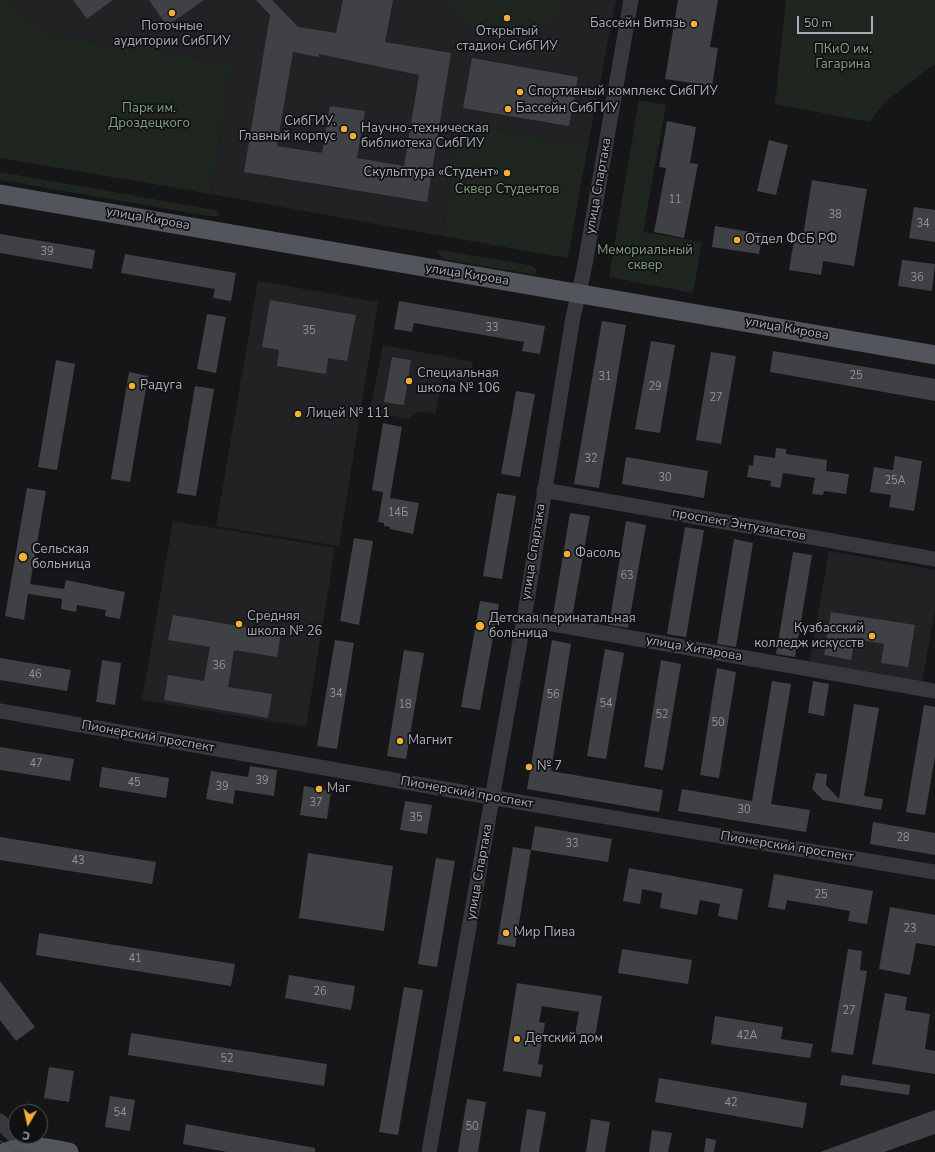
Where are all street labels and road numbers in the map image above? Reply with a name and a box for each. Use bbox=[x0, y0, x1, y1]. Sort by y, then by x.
street label: улица Спартака bbox=[583, 137, 615, 235]
street label: улица Кирова bbox=[105, 204, 191, 234]
street label: улица Кирова bbox=[424, 261, 510, 289]
street label: улица Кирова bbox=[744, 314, 830, 344]
street label: улица Спартака bbox=[519, 503, 549, 601]
street label: проспект Энтузиастов bbox=[671, 506, 807, 544]
street label: улица Хитарова bbox=[645, 633, 743, 665]
street label: Пионерский проспект bbox=[80, 718, 216, 756]
street label: Пионерский проспект bbox=[399, 774, 535, 812]
street label: улица Спартака bbox=[464, 823, 496, 921]
street label: Пионерский проспект bbox=[719, 829, 855, 865]

